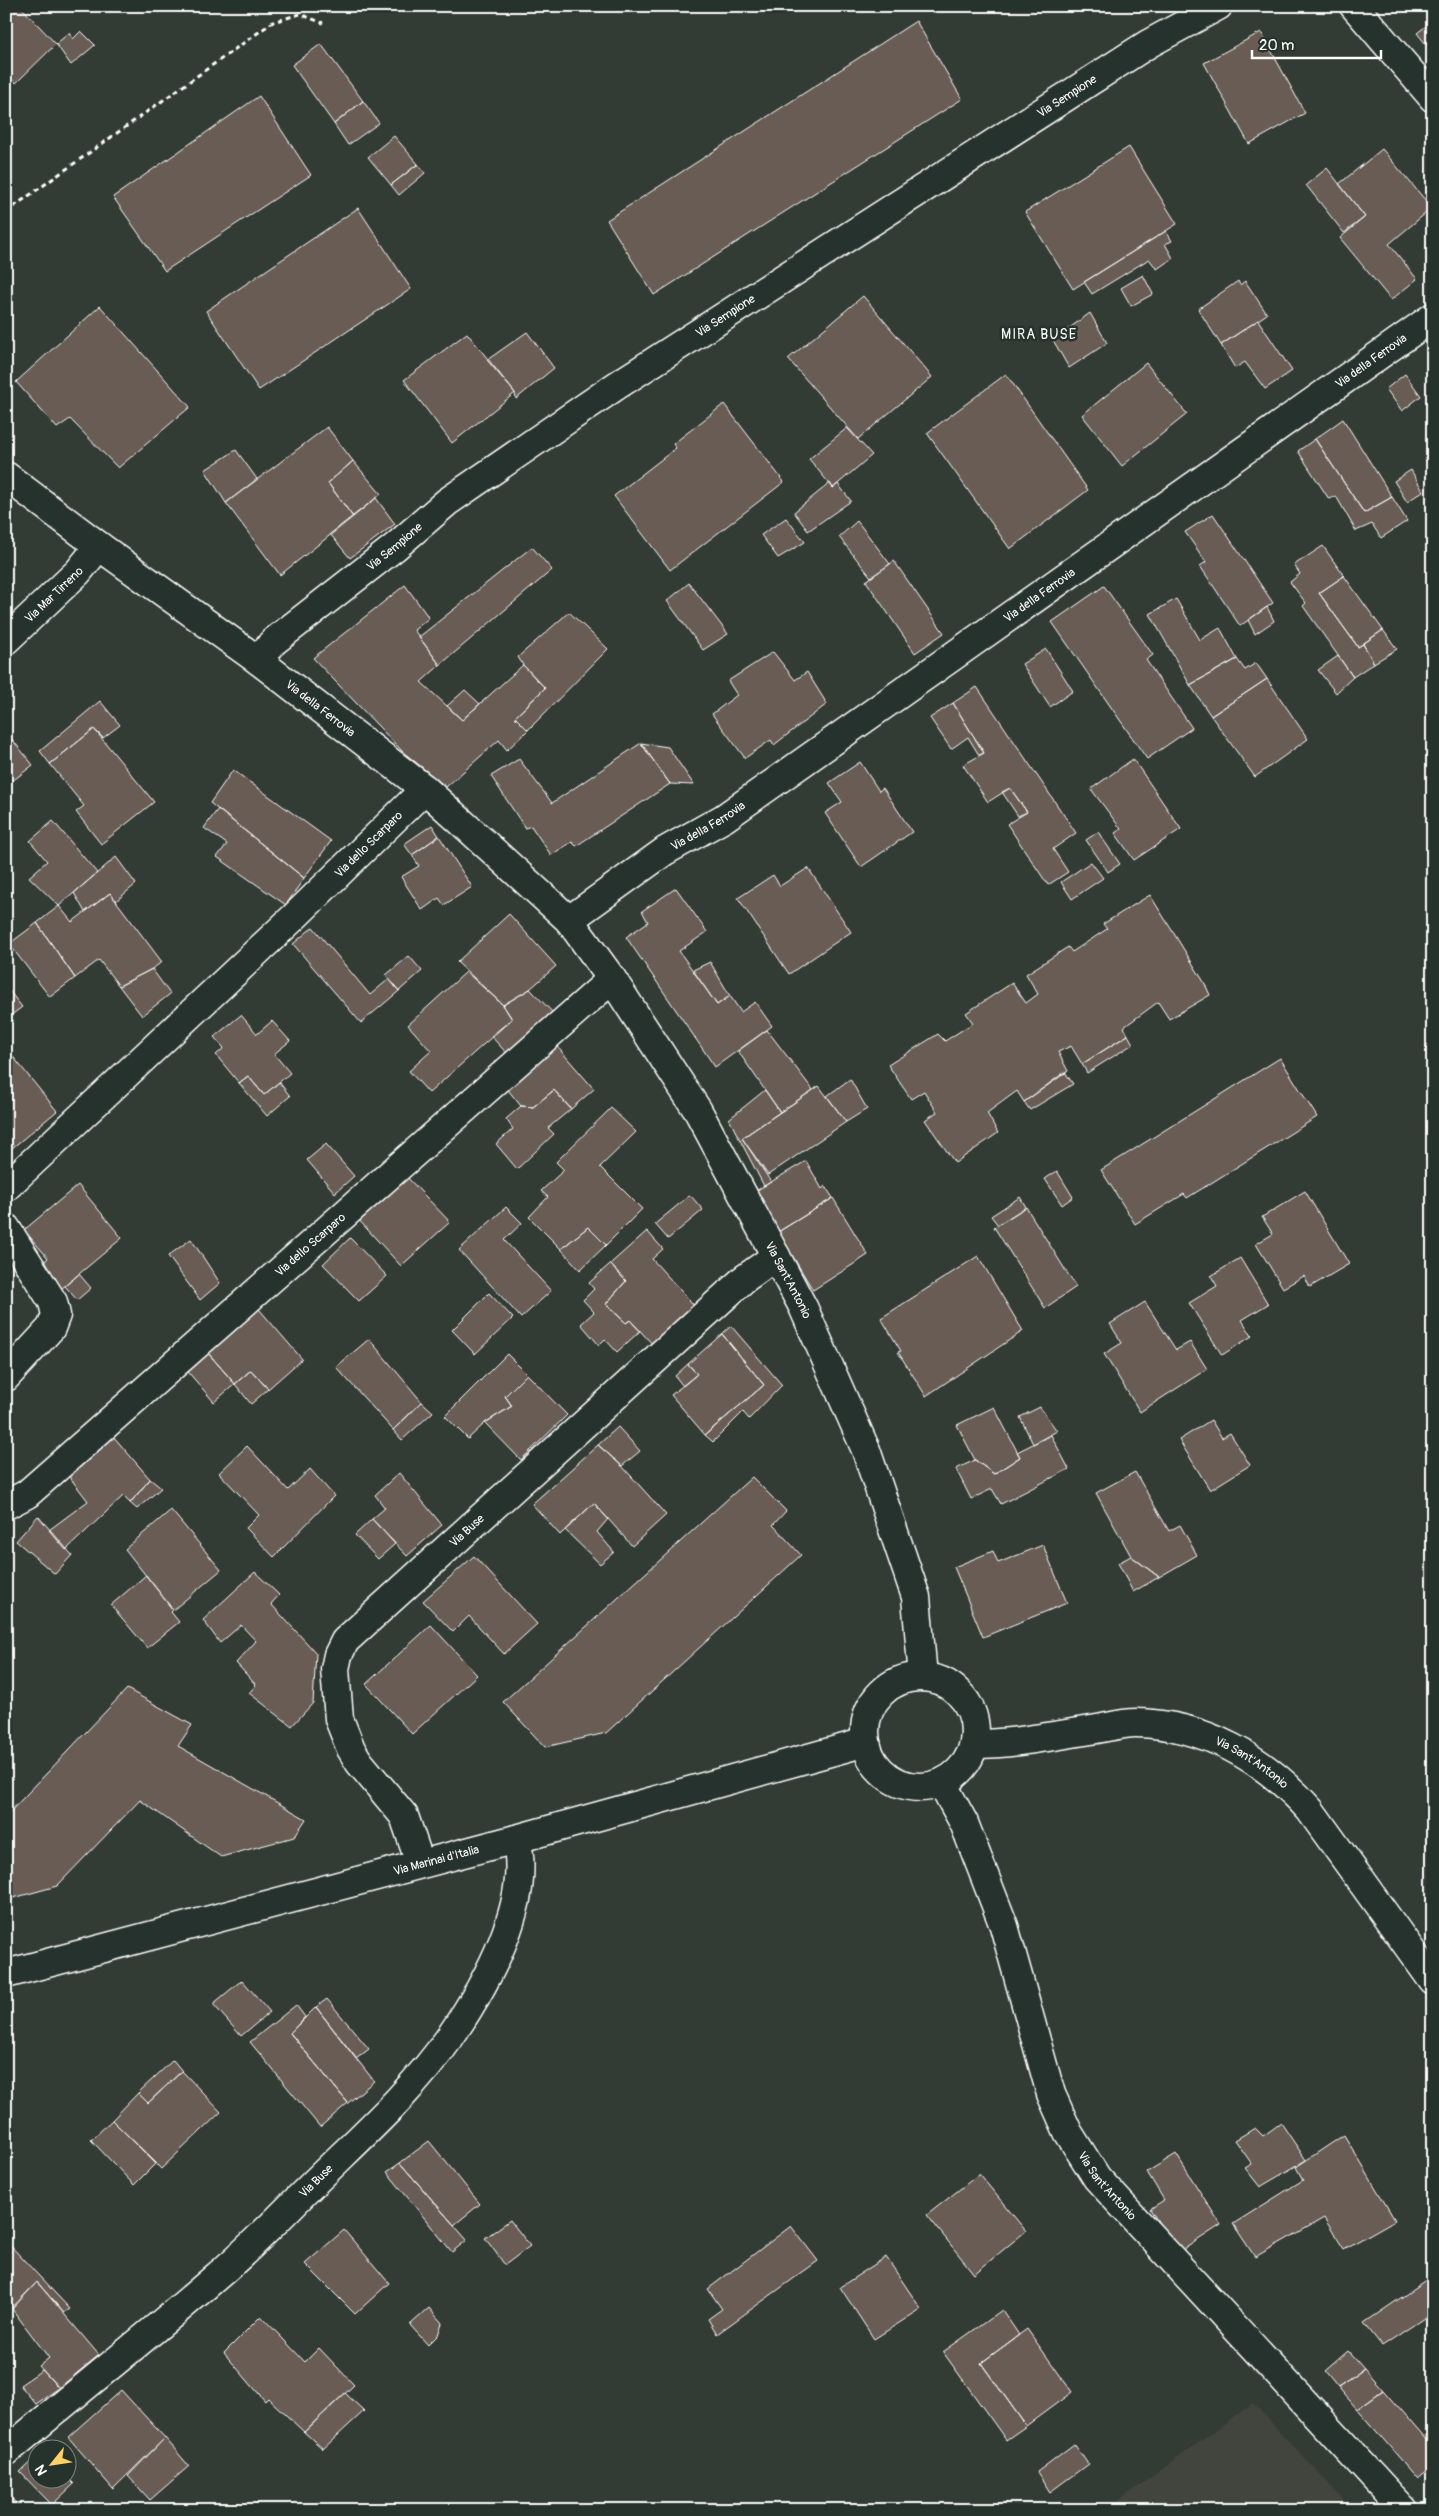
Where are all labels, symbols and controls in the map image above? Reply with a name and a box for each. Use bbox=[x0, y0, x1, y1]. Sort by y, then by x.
scale bar bbox=[1252, 28, 1380, 60]
text: 20 m bbox=[1259, 36, 1294, 55]
street label: Via Sempione bbox=[1034, 71, 1100, 121]
street label: Via Sempione bbox=[693, 291, 758, 340]
district label: MIRA BUSE bbox=[1001, 326, 1077, 343]
street label: Via della Ferrovia bbox=[1332, 330, 1410, 391]
street label: Via Sempione bbox=[363, 519, 425, 574]
street label: Via Mar Tirreno bbox=[22, 563, 87, 626]
street label: Via della Ferrovia bbox=[1001, 565, 1078, 626]
street label: Via della Ferrovia bbox=[283, 677, 359, 740]
street label: Via della Ferrovia bbox=[668, 798, 748, 854]
street label: Via dello Scarparo bbox=[331, 807, 406, 881]
street label: Via dello Scarparo bbox=[272, 1209, 349, 1280]
street label: Via Sant'Antonio bbox=[762, 1239, 815, 1321]
street label: Via Buse bbox=[446, 1511, 487, 1550]
street label: Via Sant'Antonio bbox=[1213, 1733, 1292, 1792]
street label: Via Marinai d'Italia bbox=[392, 1842, 481, 1879]
street label: Via Sant'Antonio bbox=[1075, 2149, 1140, 2224]
street label: Via Buse bbox=[296, 2161, 336, 2201]
north arrow bbox=[28, 2438, 78, 2488]
text: N bbox=[31, 2462, 51, 2479]

